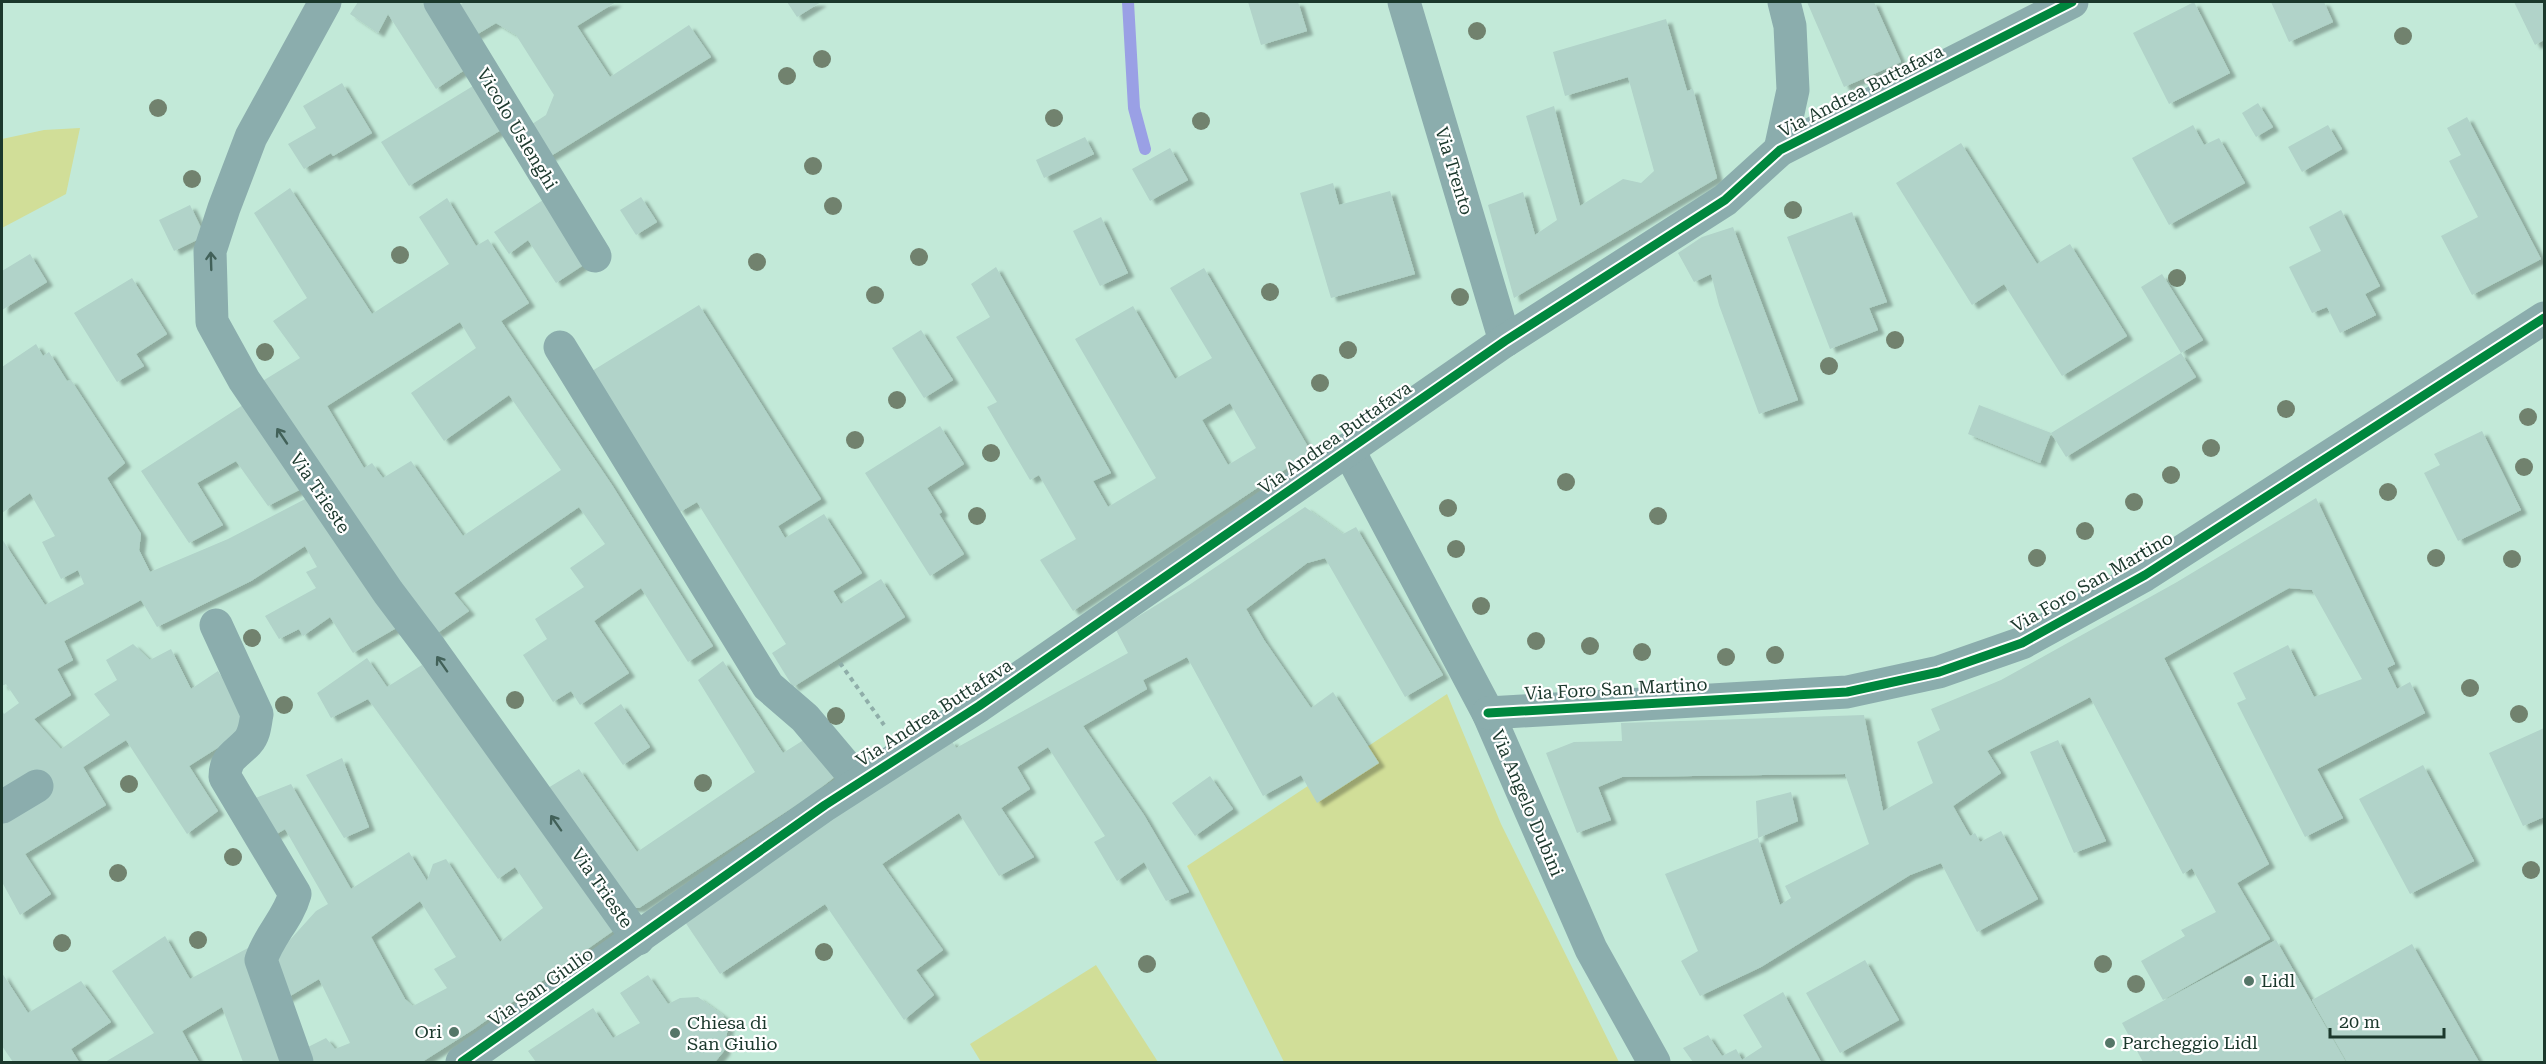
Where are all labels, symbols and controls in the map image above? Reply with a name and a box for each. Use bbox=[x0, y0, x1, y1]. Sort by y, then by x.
street label: Via Andrea Buttafava bbox=[1775, 40, 1947, 141]
street label: Vicolo Uslenghi bbox=[473, 64, 562, 193]
street label: Via Trento bbox=[1431, 124, 1478, 217]
one-way arrow bbox=[205, 251, 216, 271]
street label: Via Andrea Buttafava bbox=[1254, 377, 1415, 498]
one-way arrow bbox=[276, 429, 288, 445]
street label: Via Trieste bbox=[286, 449, 355, 537]
street label: Via Foro San Martino bbox=[2007, 527, 2176, 636]
street label: Via Andrea Buttafava bbox=[852, 654, 1016, 771]
one-way arrow bbox=[436, 657, 448, 673]
street label: Via Foro San Martino bbox=[1524, 673, 1708, 704]
street label: Via Angelo Dubini bbox=[1487, 726, 1568, 880]
one-way arrow bbox=[549, 816, 562, 832]
street label: Via Trieste bbox=[567, 844, 638, 932]
street label: Via San Giulio bbox=[484, 943, 597, 1030]
place label: Lidl bbox=[2261, 970, 2295, 991]
marker: Lidl bbox=[2242, 974, 2256, 988]
scale bar bbox=[2330, 1001, 2444, 1039]
text: 20 m bbox=[2339, 1011, 2380, 1032]
place label: Chiesa di San Giulio bbox=[687, 1012, 777, 1054]
place label: Ori bbox=[415, 1021, 442, 1042]
marker: Ori bbox=[447, 1025, 461, 1039]
marker: Chiesa di San Giulio bbox=[668, 1026, 682, 1040]
place label: Parcheggio Lidl bbox=[2122, 1032, 2258, 1053]
marker: Parcheggio Lidl bbox=[2103, 1036, 2117, 1050]

